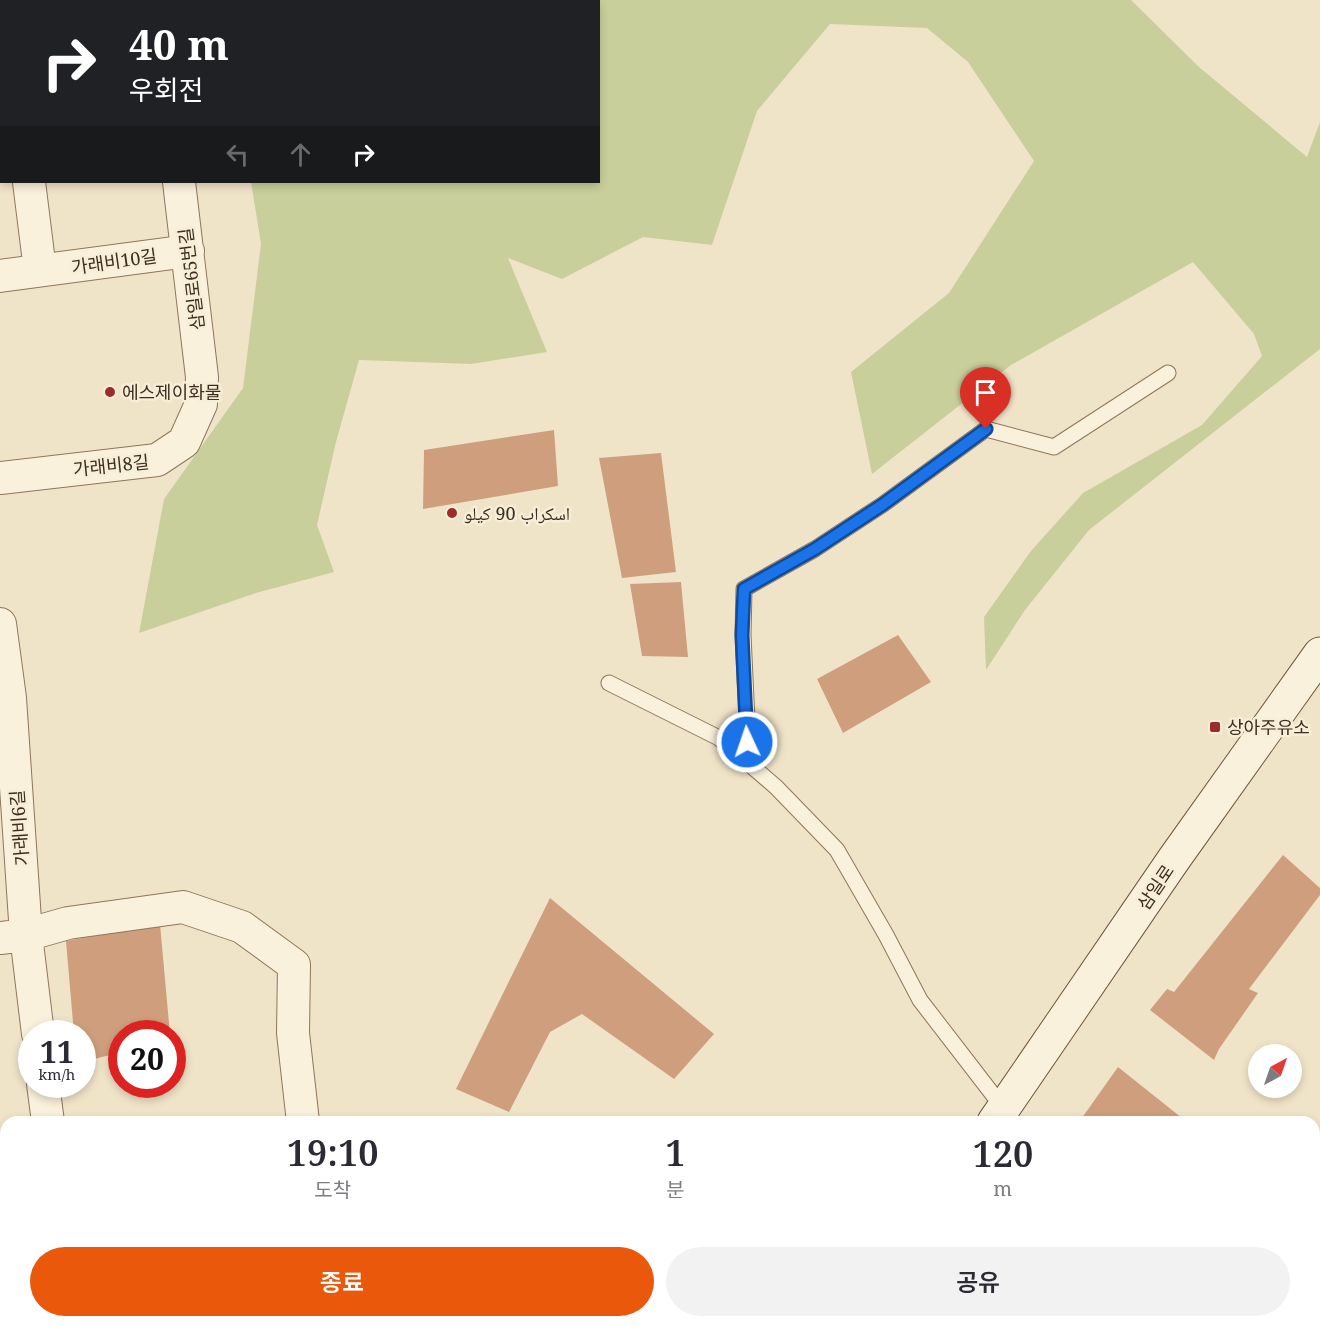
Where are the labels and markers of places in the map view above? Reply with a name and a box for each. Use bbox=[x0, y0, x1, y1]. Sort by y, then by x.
pin bbox=[960, 367, 1011, 429]
place label: 에스제이화물 bbox=[122, 380, 221, 404]
marker: 에스제이화물 bbox=[103, 385, 117, 399]
place label: اسكراب 90 كيلو bbox=[464, 501, 570, 525]
marker: اسكراب 90 كيلو bbox=[445, 506, 459, 520]
place label: 상아주유소 bbox=[1227, 715, 1310, 739]
marker: 상아주유소 bbox=[1208, 720, 1222, 734]

